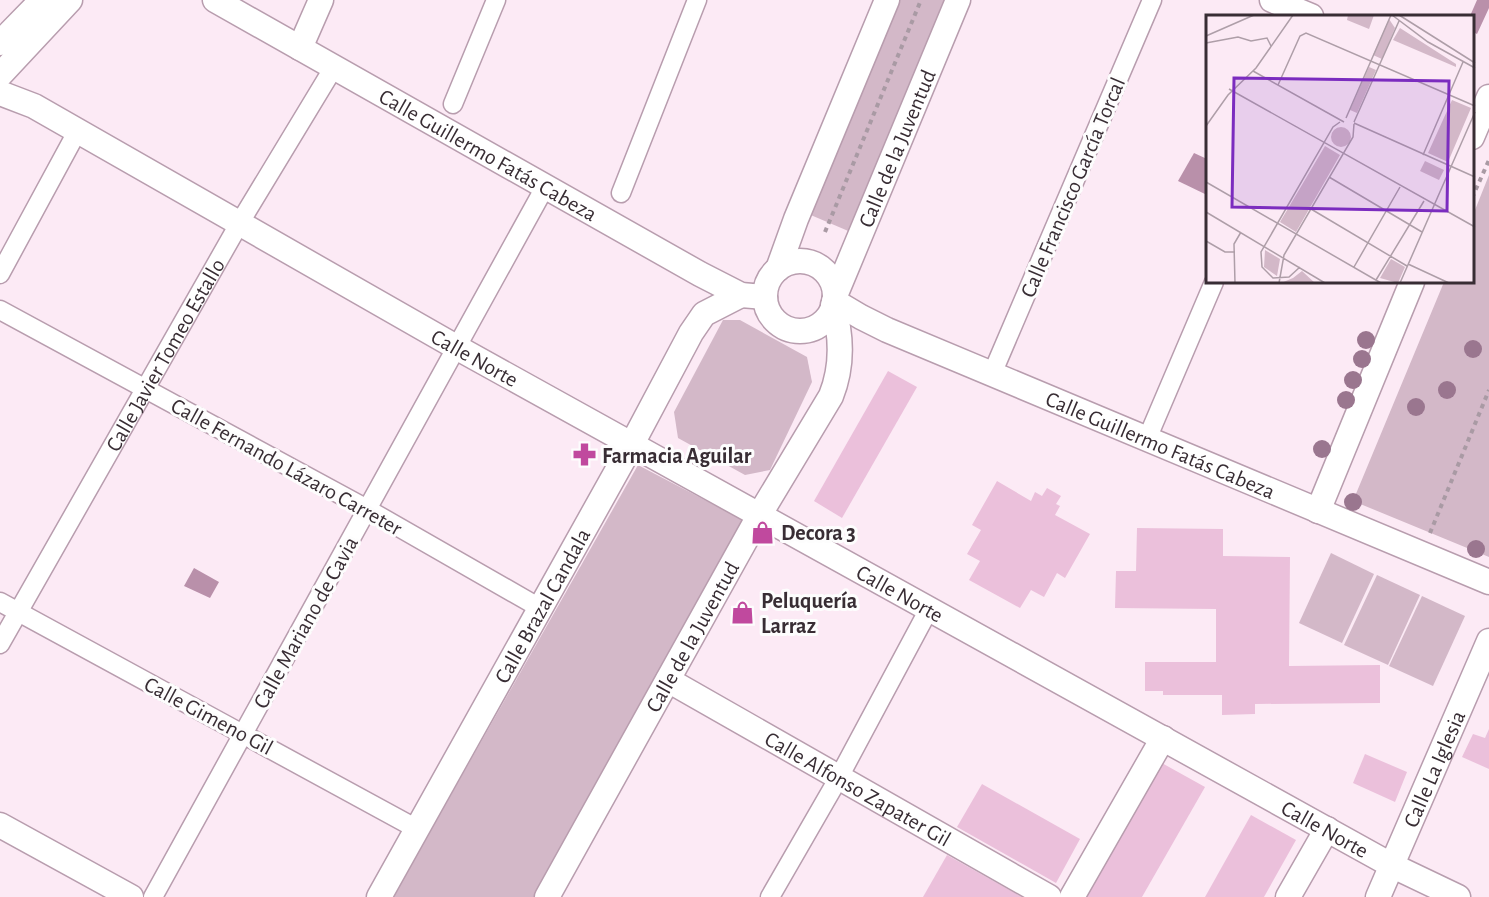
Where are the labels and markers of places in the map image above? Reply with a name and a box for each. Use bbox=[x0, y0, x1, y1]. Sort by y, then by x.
pharmacy icon: Farmacia Aguilar bbox=[571, 442, 597, 468]
place label: Farmacia Aguilar bbox=[602, 445, 752, 467]
shop icon: Decora 3 bbox=[750, 519, 776, 545]
place label: Decora 3 bbox=[781, 522, 856, 544]
place label: Peluquería Larraz bbox=[761, 590, 858, 637]
shop icon: Peluquería Larraz bbox=[730, 600, 756, 626]

